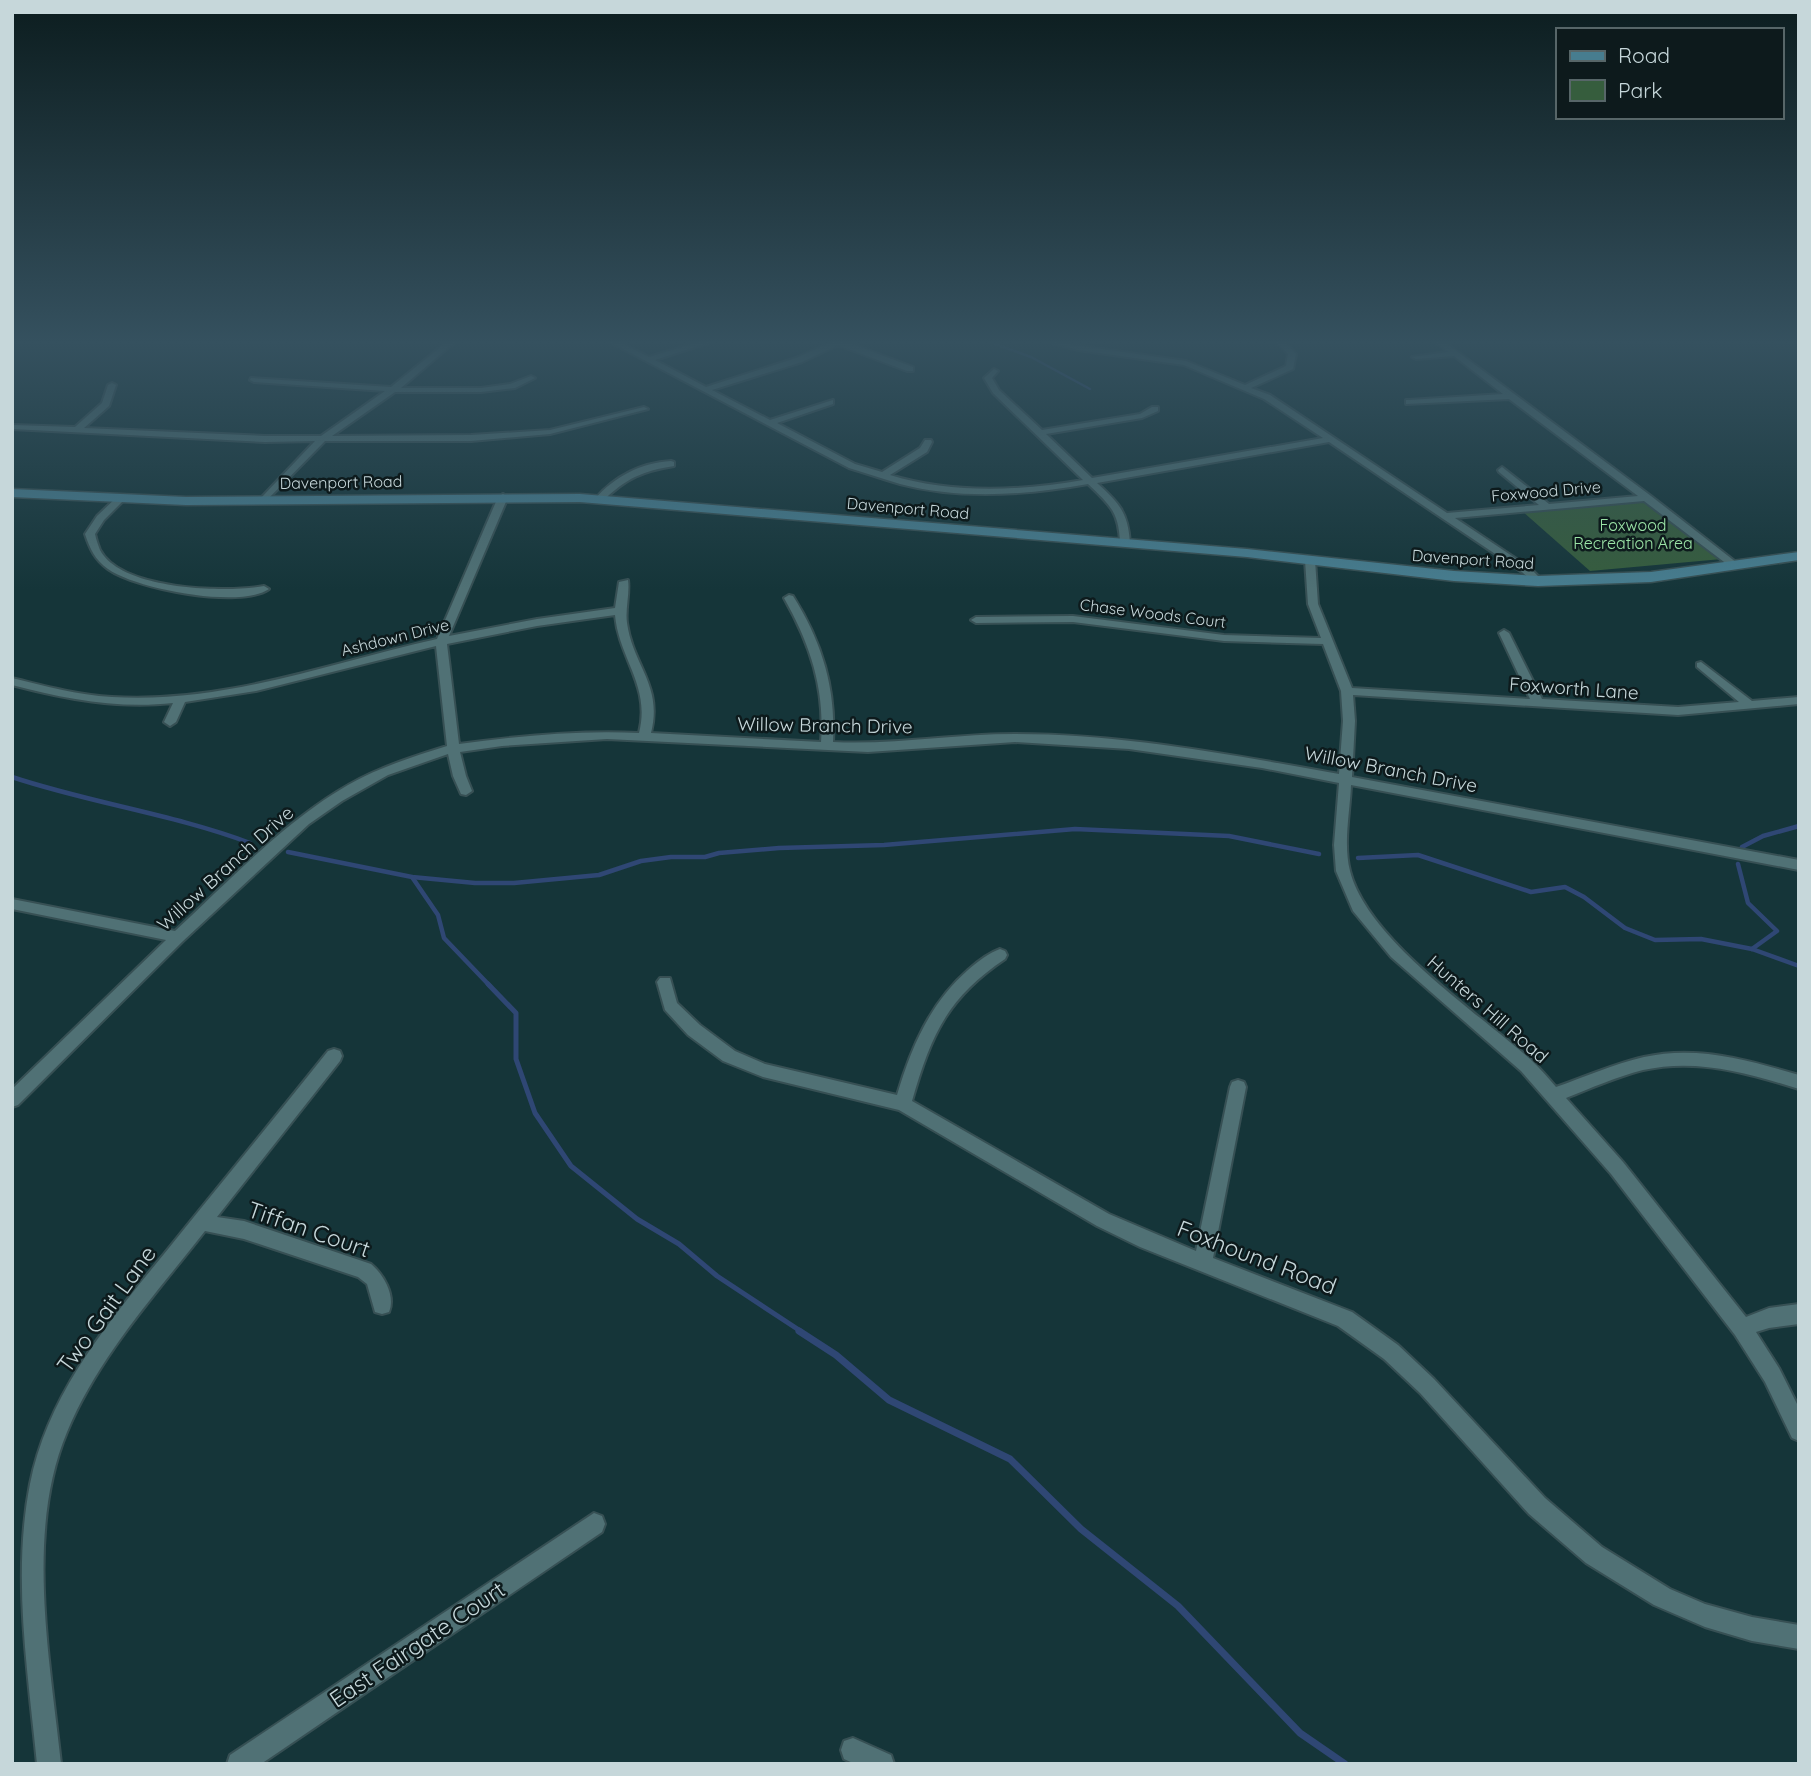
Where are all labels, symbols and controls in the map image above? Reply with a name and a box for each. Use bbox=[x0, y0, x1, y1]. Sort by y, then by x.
legend bbox=[1556, 28, 1783, 119]
text: Road bbox=[1618, 42, 1670, 68]
text: Park bbox=[1618, 77, 1662, 103]
street label: Davenport Road bbox=[279, 471, 403, 493]
street label: Foxwood Drive bbox=[1490, 476, 1602, 506]
street label: Davenport Road bbox=[846, 493, 970, 523]
park label: Foxwood Recreation Area bbox=[1573, 515, 1693, 553]
street label: Davenport Road bbox=[1411, 545, 1535, 573]
street label: Chase Woods Court bbox=[1079, 594, 1227, 632]
street label: Ashdown Drive bbox=[339, 614, 451, 660]
street label: Foxworth Lane bbox=[1508, 672, 1640, 704]
street label: Willow Branch Drive bbox=[737, 711, 913, 739]
street label: Willow Branch Drive bbox=[1303, 740, 1479, 798]
street label: Willow Branch Drive bbox=[152, 800, 298, 936]
street label: Hunters Hill Road bbox=[1422, 950, 1554, 1068]
street label: Tiffan Court bbox=[244, 1195, 374, 1264]
street label: Foxhound Road bbox=[1173, 1213, 1341, 1301]
street label: Two Gait Lane bbox=[50, 1240, 162, 1378]
street label: East Fairgate Court bbox=[324, 1574, 510, 1713]

